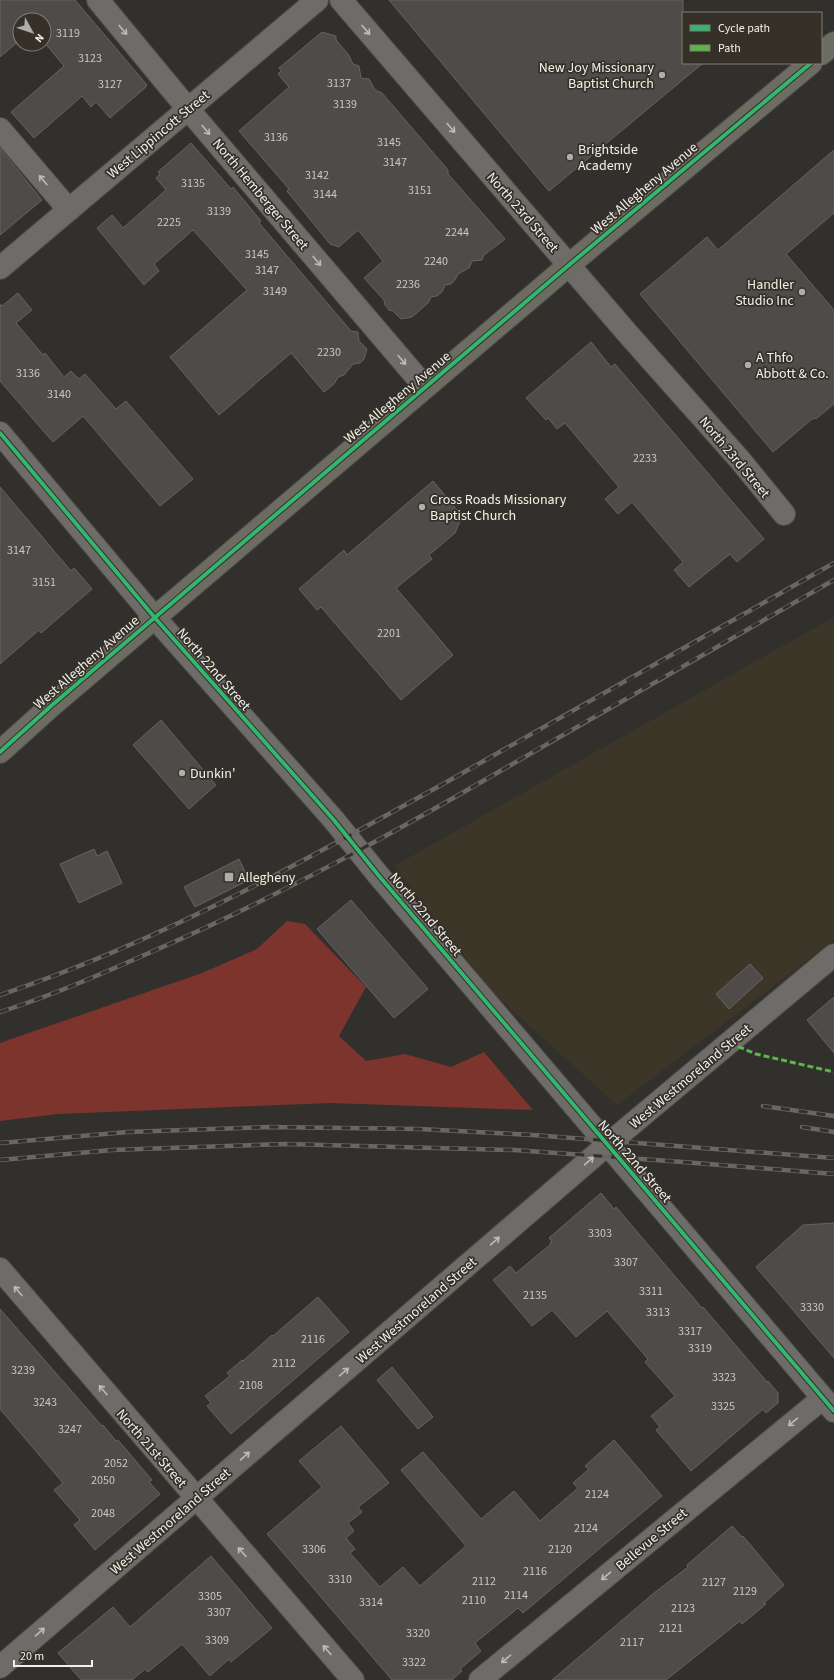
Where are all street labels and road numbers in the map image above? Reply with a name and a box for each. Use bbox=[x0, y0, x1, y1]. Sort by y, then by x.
street label: West Lippincott Street bbox=[103, 86, 214, 184]
street label: North Hemberger Street bbox=[207, 134, 313, 255]
street label: West Allegheny Avenue bbox=[587, 138, 703, 240]
street label: North 23rd Street bbox=[482, 168, 563, 258]
street label: West Allegheny Avenue bbox=[340, 347, 456, 449]
street label: North 23rd Street bbox=[694, 413, 775, 503]
street label: West Allegheny Avenue bbox=[29, 611, 144, 714]
street label: North 22nd Street bbox=[172, 624, 255, 716]
street label: North 22nd Street bbox=[384, 868, 466, 961]
street label: West Westmoreland Street bbox=[625, 1019, 756, 1134]
street label: North 22nd Street bbox=[593, 1116, 676, 1208]
street label: West Westmoreland Street bbox=[352, 1252, 482, 1369]
street label: North 21st Street bbox=[111, 1405, 191, 1493]
street label: West Westmoreland Street bbox=[106, 1463, 236, 1580]
street label: Bellevue Street bbox=[611, 1504, 692, 1576]

